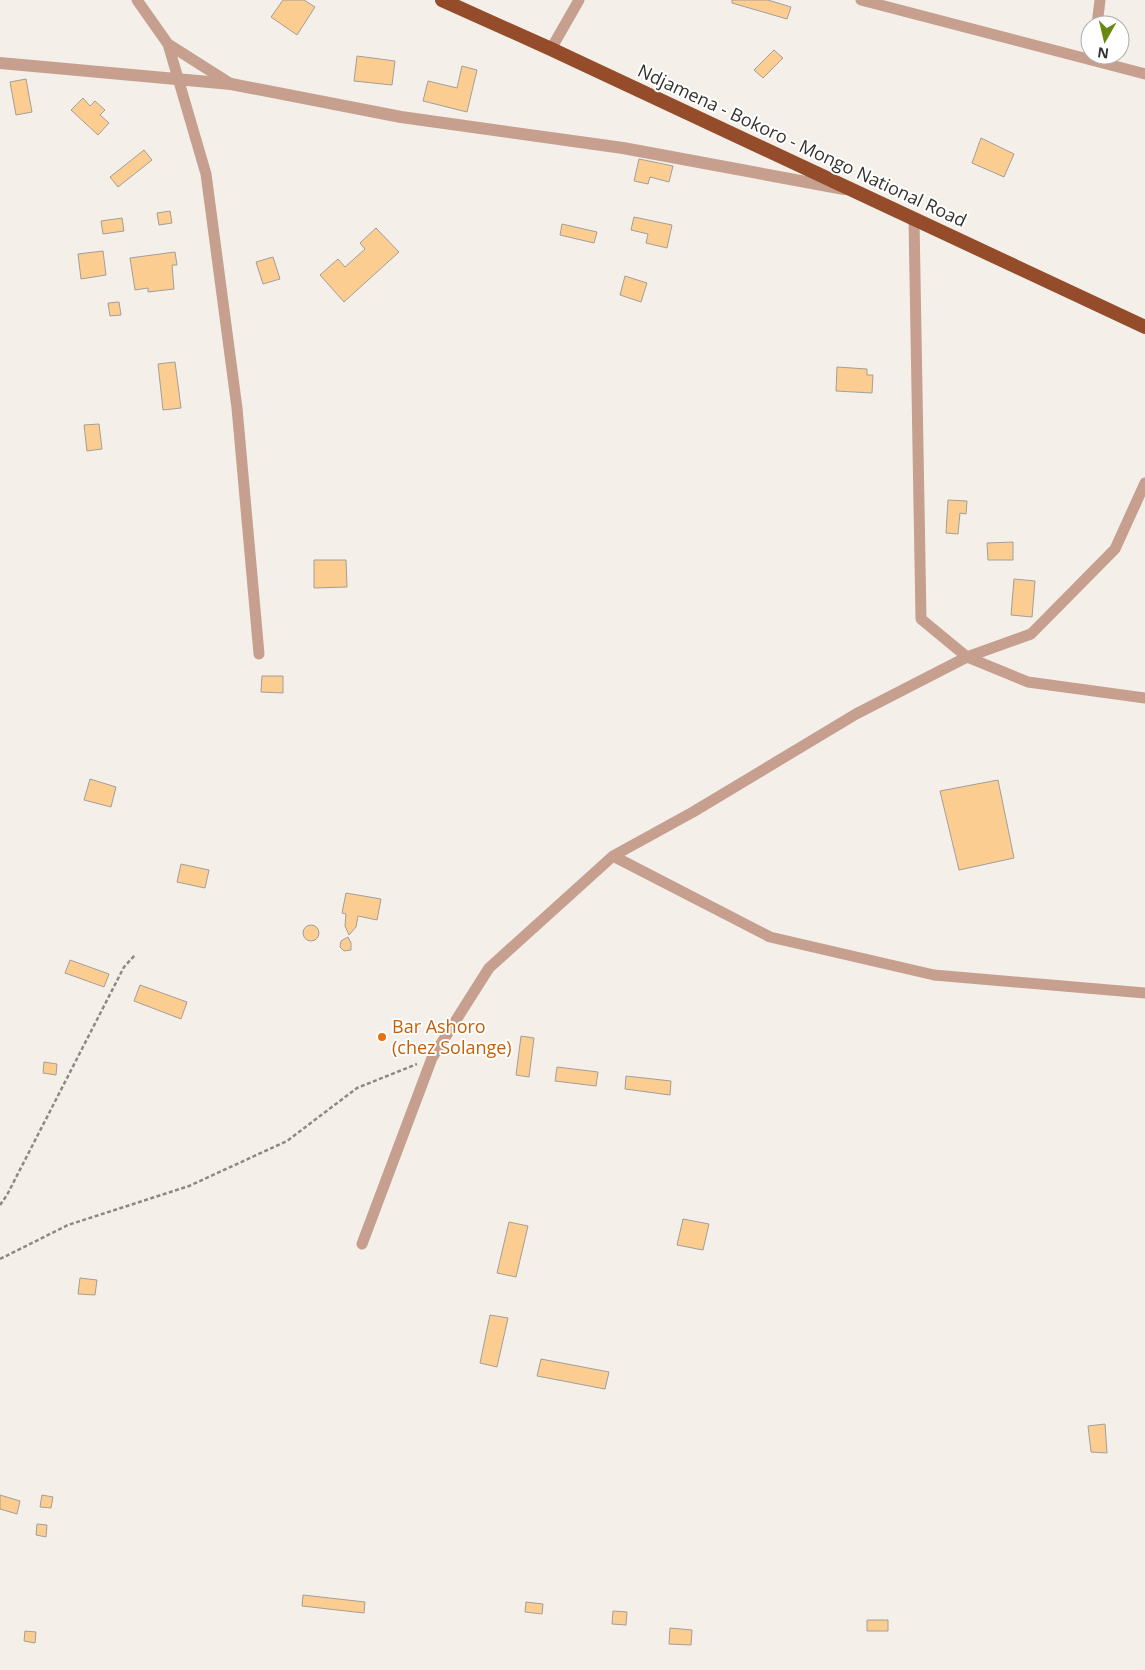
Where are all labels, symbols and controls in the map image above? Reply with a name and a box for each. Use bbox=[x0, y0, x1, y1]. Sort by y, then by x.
north arrow bbox=[1080, 15, 1130, 65]
text: N bbox=[1096, 43, 1110, 64]
street label: Ndjamena - Bokoro - Mongo National Road bbox=[634, 58, 971, 232]
place label: Bar Ashoro (chez Solange) bbox=[392, 1014, 512, 1059]
marker: Bar Ashoro (chez Solange) bbox=[376, 1031, 388, 1043]

